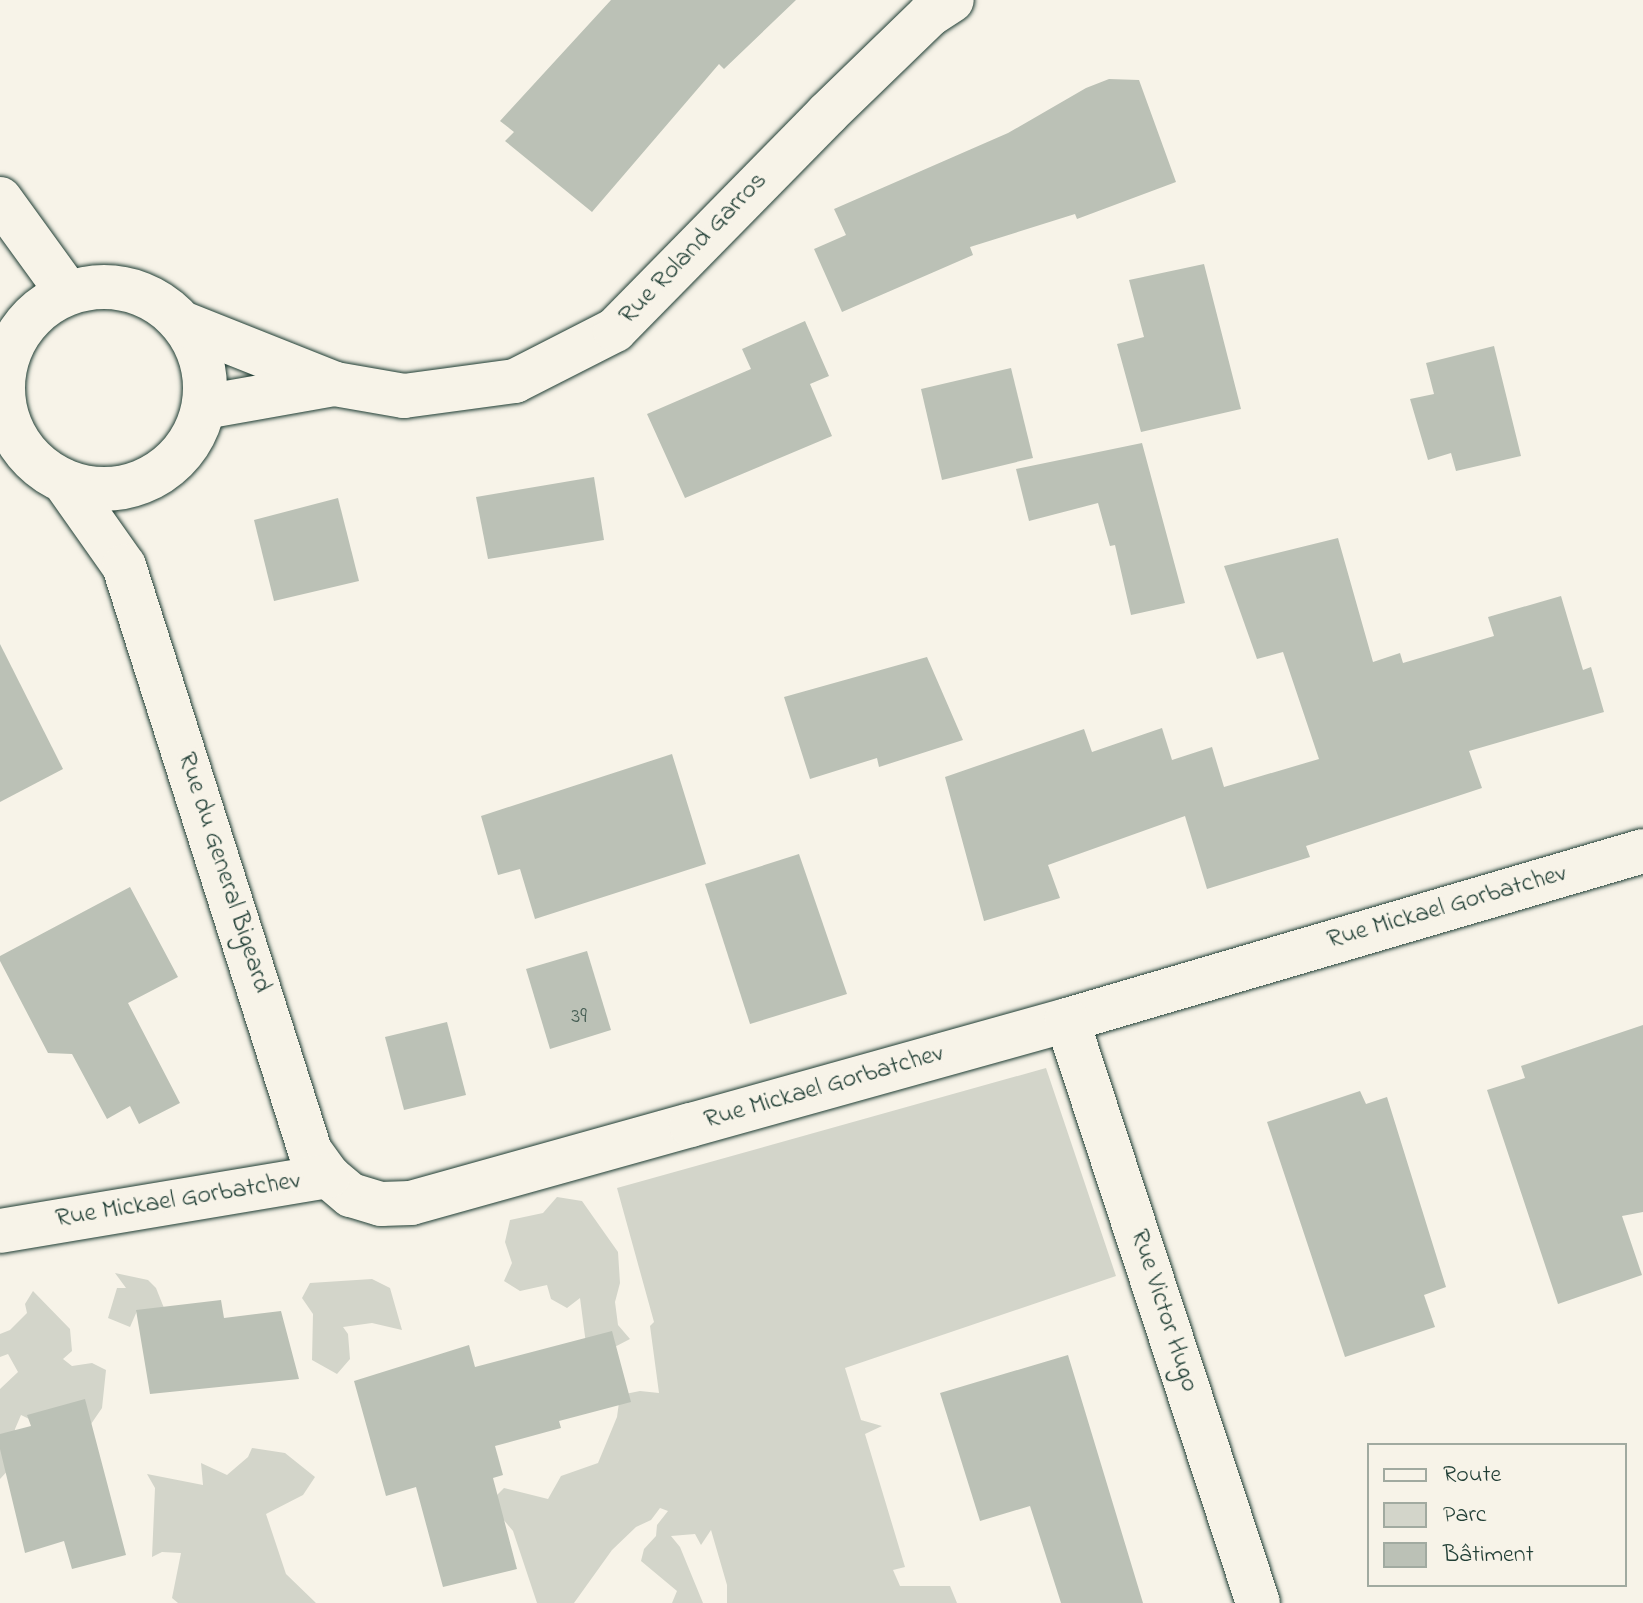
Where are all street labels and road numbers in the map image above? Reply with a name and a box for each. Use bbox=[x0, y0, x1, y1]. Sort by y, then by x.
street label: Rue Roland Garros bbox=[613, 166, 775, 332]
street label: Rue du General Bigeard bbox=[169, 749, 277, 997]
street label: Rue Mickael Gorbatchev bbox=[1324, 859, 1570, 957]
street label: Rue Mickael Gorbatchev bbox=[701, 1039, 947, 1137]
street label: Rue Mickael Gorbatchev bbox=[53, 1166, 303, 1236]
street label: Rue Victor Hugo bbox=[1122, 1226, 1204, 1396]

